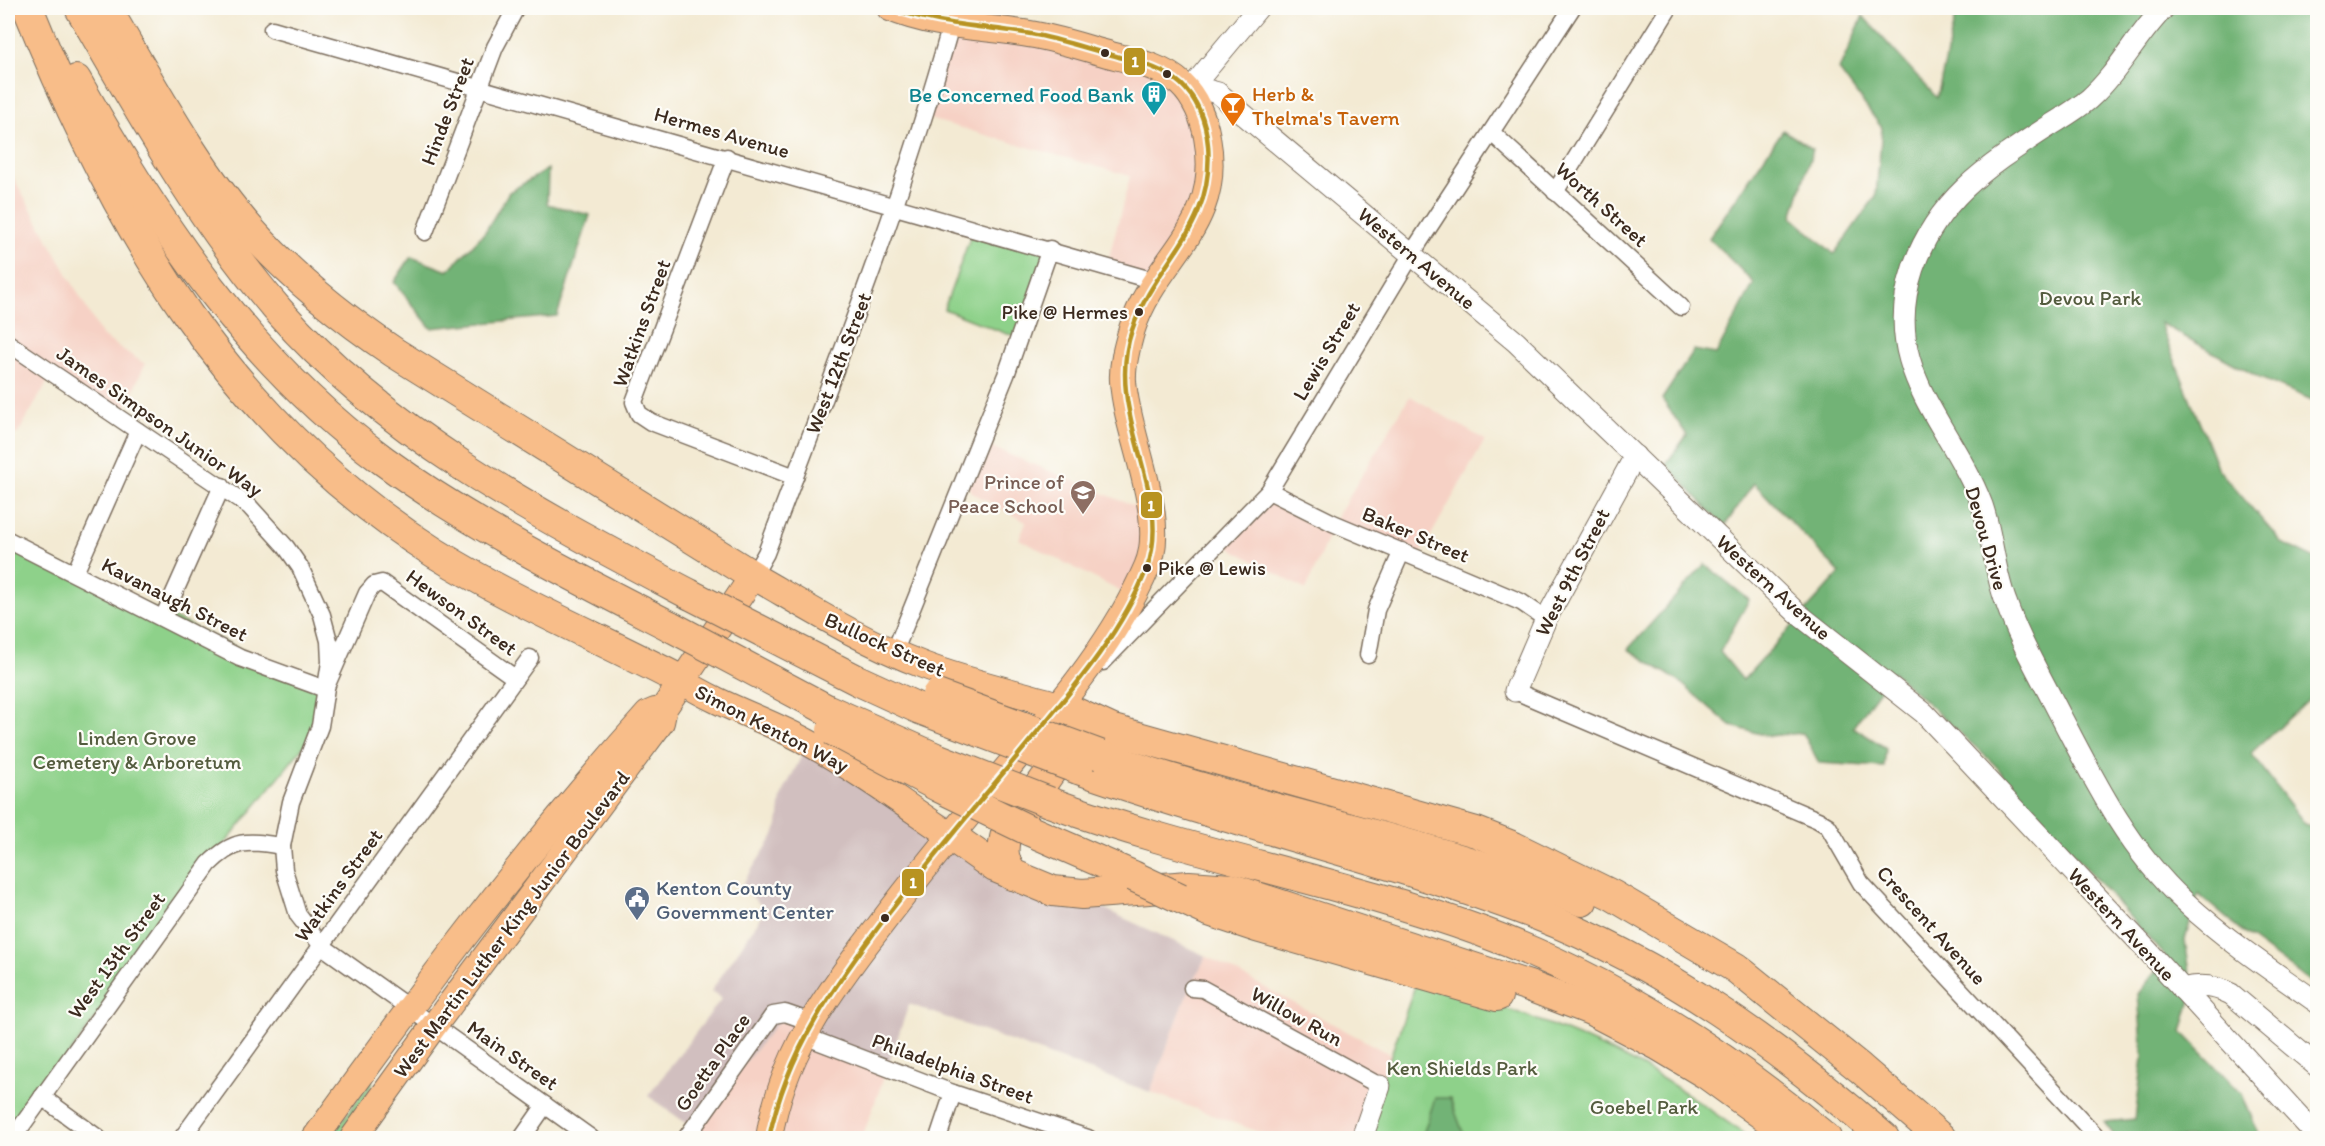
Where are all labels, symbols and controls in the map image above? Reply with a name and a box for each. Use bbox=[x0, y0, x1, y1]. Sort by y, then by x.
unlabelled marker bbox=[1099, 47, 1111, 59]
line badge: 1 bbox=[1123, 47, 1146, 76]
text: 1 bbox=[1131, 52, 1139, 71]
street label: Hinde Street bbox=[415, 53, 479, 169]
unlabelled marker bbox=[1161, 68, 1173, 80]
building icon: Be Concerned Food Bank bbox=[1139, 79, 1169, 117]
place label: Herb & Thelma's Tavern bbox=[1252, 81, 1400, 130]
place label: Be Concerned Food Bank bbox=[909, 82, 1134, 107]
bar icon: Herb & Thelma's Tavern bbox=[1218, 90, 1248, 128]
street label: Hermes Avenue bbox=[651, 101, 793, 163]
street label: Worth Street bbox=[1551, 156, 1653, 252]
street label: Western Avenue bbox=[1353, 201, 1481, 315]
street label: Watkins Street bbox=[606, 256, 676, 390]
park label: Devou Park bbox=[2039, 285, 2141, 310]
street label: West 12th Street bbox=[799, 289, 877, 437]
street label: Lewis Street bbox=[1287, 297, 1365, 405]
place label: Pike @ Hermes bbox=[1002, 300, 1128, 324]
marker: Pike @ Hermes bbox=[1133, 306, 1145, 318]
street label: James Simpson Junior Way bbox=[52, 340, 268, 502]
place label: Prince of Peace School bbox=[948, 469, 1064, 518]
school or university icon: Prince of Peace School bbox=[1068, 478, 1098, 516]
street label: Devou Drive bbox=[1960, 483, 2014, 593]
line badge: 1 bbox=[1140, 491, 1163, 519]
text: 1 bbox=[1147, 496, 1155, 515]
street label: Baker Street bbox=[1359, 500, 1473, 568]
street label: West 9th Street bbox=[1529, 504, 1615, 640]
street label: Western Avenue bbox=[1711, 529, 1837, 645]
street label: Kavanaugh Street bbox=[98, 551, 252, 647]
place label: Pike @ Lewis bbox=[1158, 556, 1266, 580]
marker: Pike @ Lewis bbox=[1141, 562, 1153, 574]
street label: Hewson Street bbox=[402, 563, 522, 661]
street label: Bullock Street bbox=[821, 606, 949, 682]
street label: Simon Kenton Way bbox=[691, 678, 853, 778]
park label: Linden Grove Cemetery & Arboretum bbox=[33, 725, 242, 774]
street label: West Martin Luther King Junior Boulevard bbox=[387, 765, 635, 1082]
street label: Watkins Street bbox=[289, 823, 388, 947]
street label: Crescent Avenue bbox=[1872, 860, 1992, 990]
street label: Western Avenue bbox=[2063, 862, 2181, 986]
line badge: 1 bbox=[901, 868, 925, 897]
text: 1 bbox=[909, 873, 917, 892]
place label: Kenton County Government Center bbox=[656, 875, 835, 924]
public building icon: Kenton County Government Center bbox=[622, 884, 652, 922]
street label: West 13th Street bbox=[62, 887, 170, 1023]
unlabelled marker bbox=[879, 912, 891, 924]
street label: Willow Run bbox=[1247, 981, 1347, 1052]
street label: Goetta Place bbox=[669, 1008, 755, 1116]
street label: Main Street bbox=[463, 1015, 563, 1096]
street label: Philadelphia Street bbox=[869, 1027, 1037, 1109]
park label: Ken Shields Park bbox=[1387, 1055, 1538, 1080]
park label: Goebel Park bbox=[1590, 1094, 1698, 1119]

